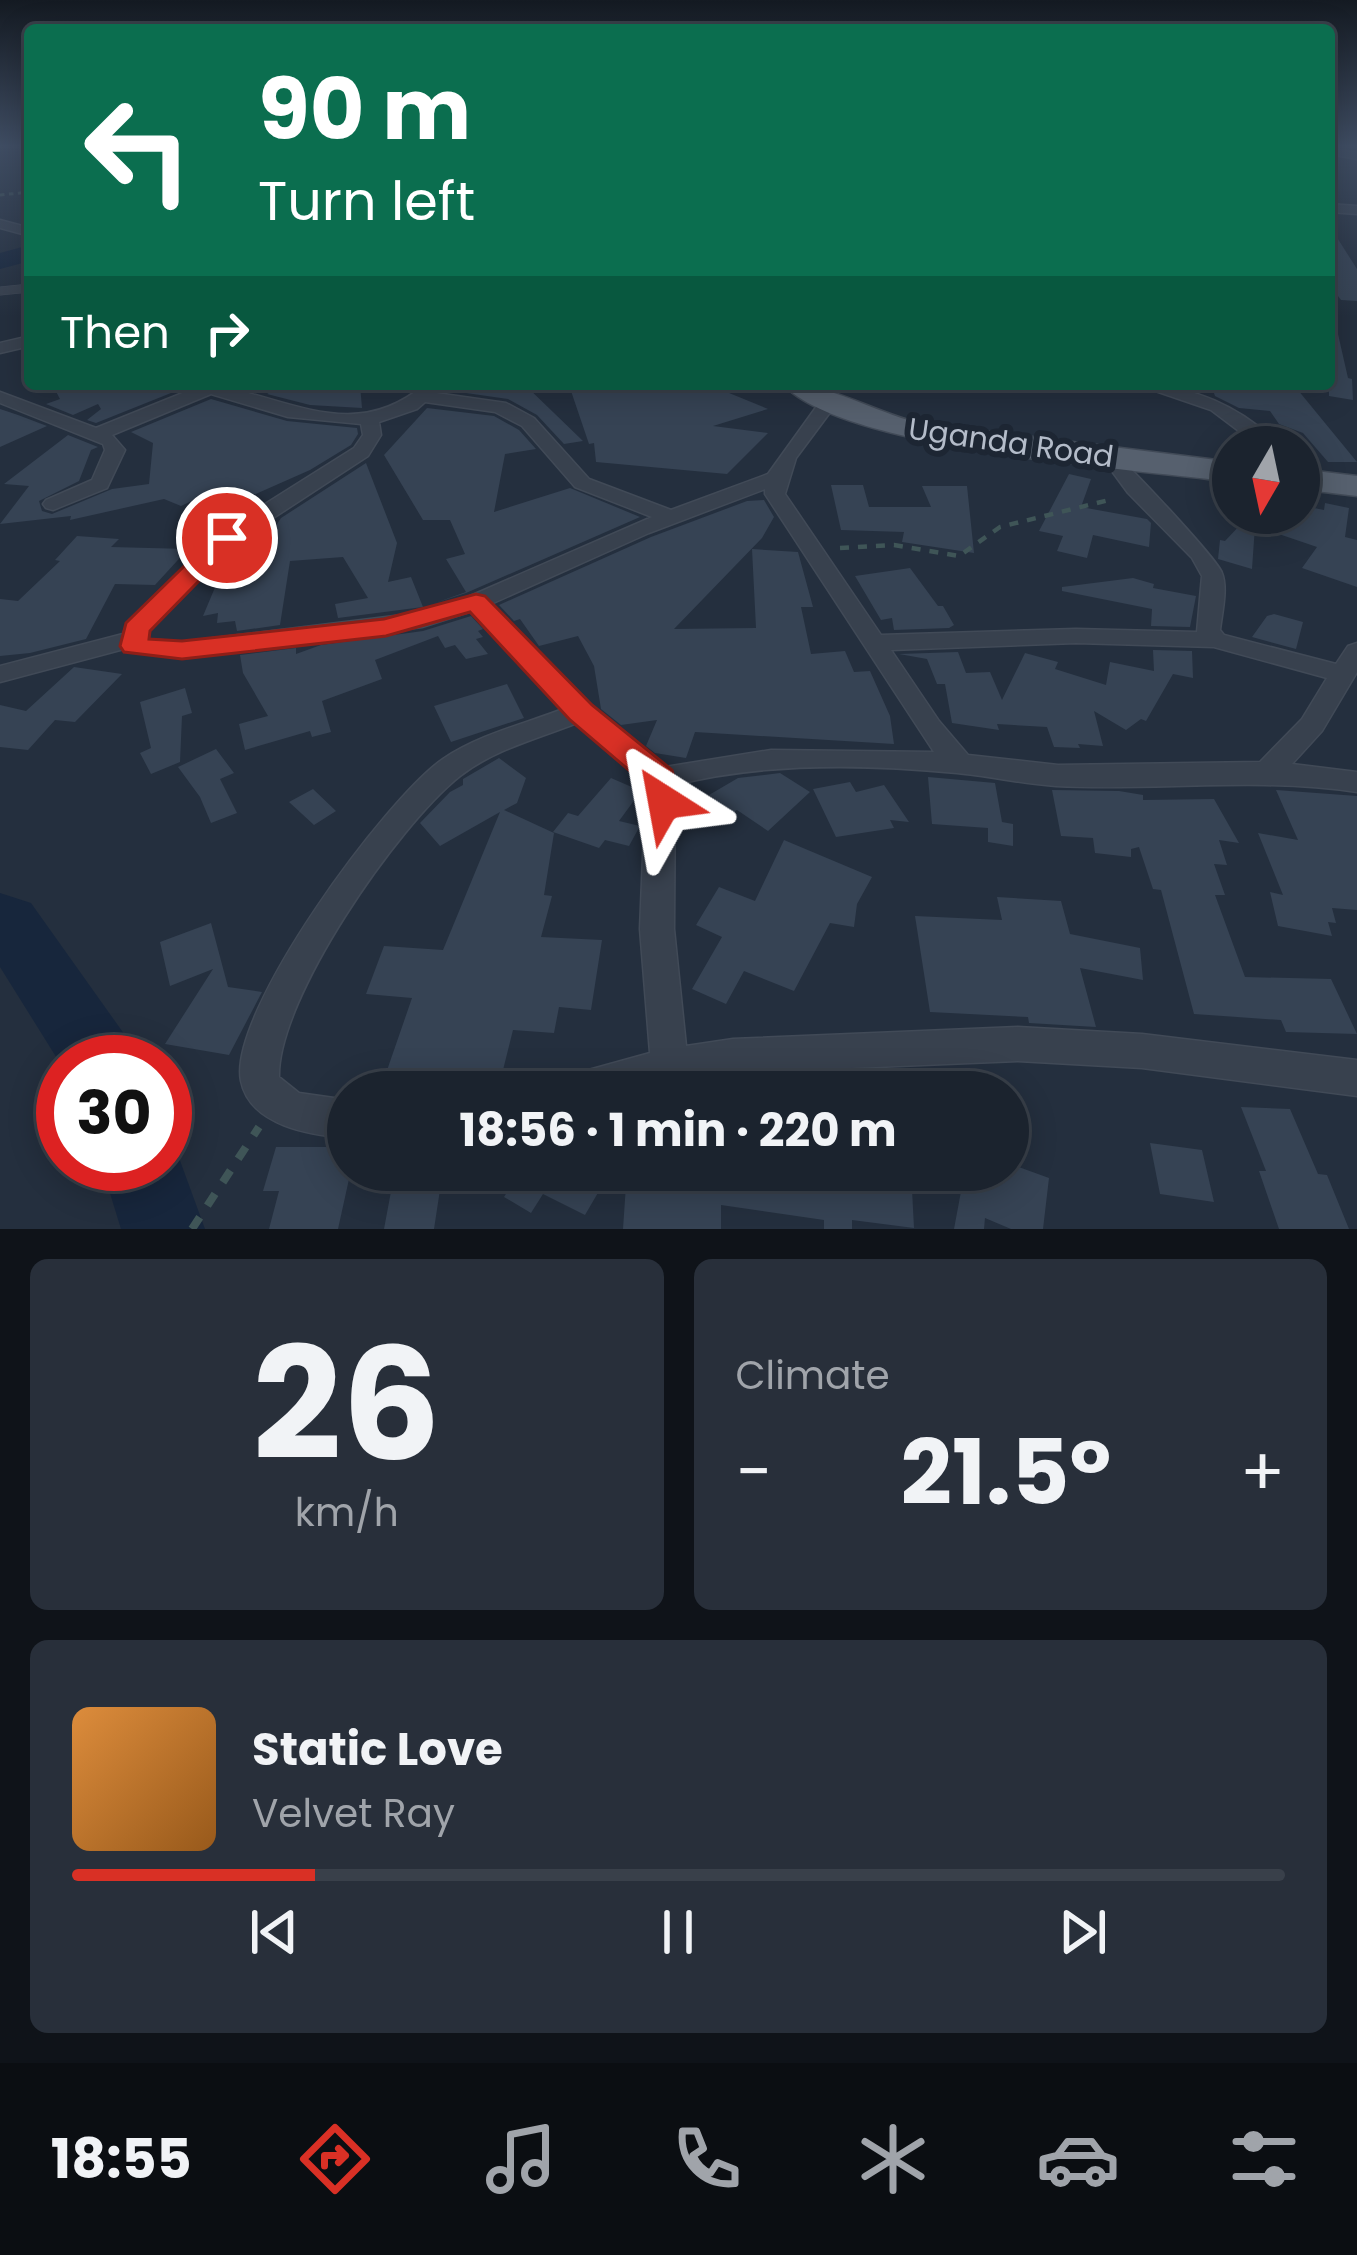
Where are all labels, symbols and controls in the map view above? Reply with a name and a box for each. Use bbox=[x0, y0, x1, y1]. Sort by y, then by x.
text: 90 m bbox=[258, 51, 471, 168]
icon: left bbox=[60, 72, 216, 228]
text: Turn left bbox=[258, 163, 475, 239]
icon: right bbox=[194, 300, 260, 366]
text: Then bbox=[60, 301, 170, 364]
street label: Uganda Road bbox=[906, 407, 1116, 478]
north arrow bbox=[1212, 426, 1320, 534]
map controls bbox=[1212, 426, 1320, 534]
pin bbox=[176, 487, 278, 589]
icon: arrive bbox=[194, 505, 260, 571]
position arrow bbox=[601, 739, 727, 865]
speed limit sign: 30 bbox=[36, 1035, 192, 1191]
text: 18:56 · 1 min · 220 m bbox=[459, 1099, 897, 1162]
text: 26 bbox=[253, 1295, 441, 1514]
text: Climate bbox=[736, 1348, 890, 1403]
text: 21.5° bbox=[901, 1409, 1111, 1536]
text: − bbox=[736, 1426, 772, 1518]
text: + bbox=[1240, 1426, 1285, 1518]
text: km/h bbox=[295, 1485, 399, 1540]
text: Static Love bbox=[252, 1718, 503, 1781]
text: Velvet Ray bbox=[252, 1786, 455, 1841]
icon: previous bbox=[241, 1899, 307, 1965]
icon: pause bbox=[645, 1899, 711, 1965]
icon: next bbox=[1050, 1899, 1116, 1965]
icon: directions bbox=[293, 2117, 377, 2201]
icon: music bbox=[479, 2117, 563, 2201]
icon: phone bbox=[665, 2117, 749, 2201]
icon: climate bbox=[851, 2117, 935, 2201]
icon: car bbox=[1036, 2117, 1120, 2201]
icon: filters bbox=[1222, 2117, 1306, 2201]
text: 18:55 bbox=[51, 2121, 192, 2197]

